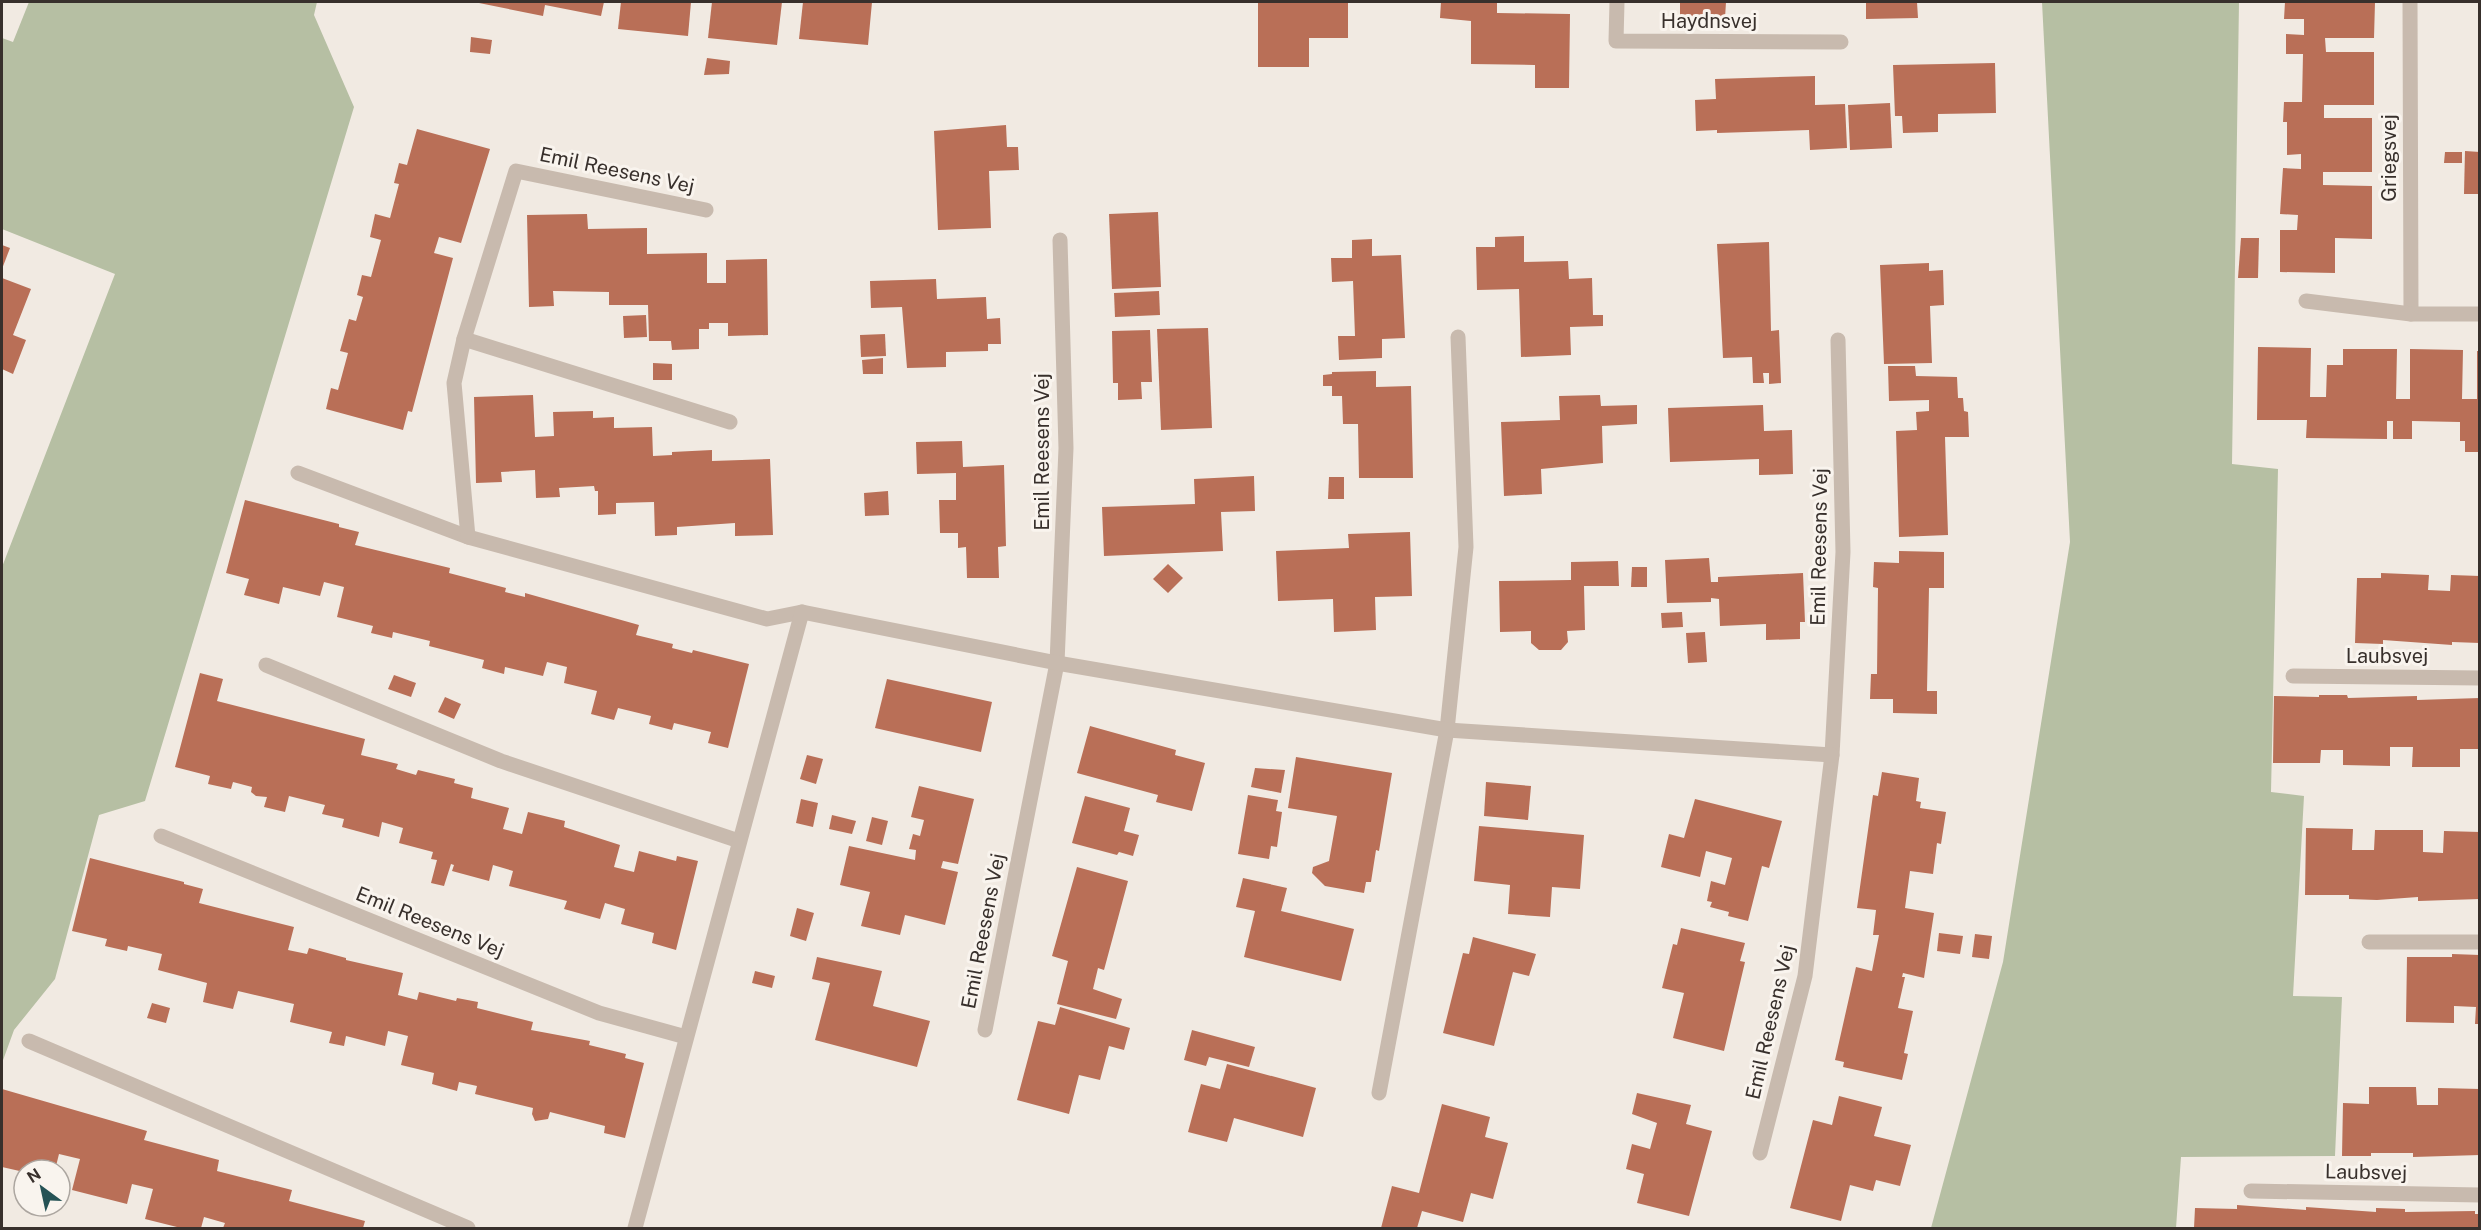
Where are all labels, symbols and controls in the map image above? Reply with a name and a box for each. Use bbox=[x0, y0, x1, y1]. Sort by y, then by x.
street label: Haydnsvej bbox=[1661, 9, 1757, 33]
street label: Griegsvej bbox=[2377, 114, 2401, 202]
street label: Emil Reesens Vej bbox=[537, 142, 697, 198]
street label: Emil Reesens Vej bbox=[1030, 373, 1054, 531]
street label: Emil Reesens Vej bbox=[1806, 468, 1832, 626]
street label: Laubsvej bbox=[2346, 644, 2428, 668]
street label: Emil Reesens Vej bbox=[956, 851, 1010, 1011]
street label: Emil Reesens Vej bbox=[352, 881, 508, 963]
street label: Emil Reesens Vej bbox=[1741, 942, 1799, 1102]
north arrow bbox=[12, 1158, 72, 1218]
street label: Laubsvej bbox=[2325, 1159, 2407, 1185]
text: N bbox=[24, 1164, 45, 1187]

